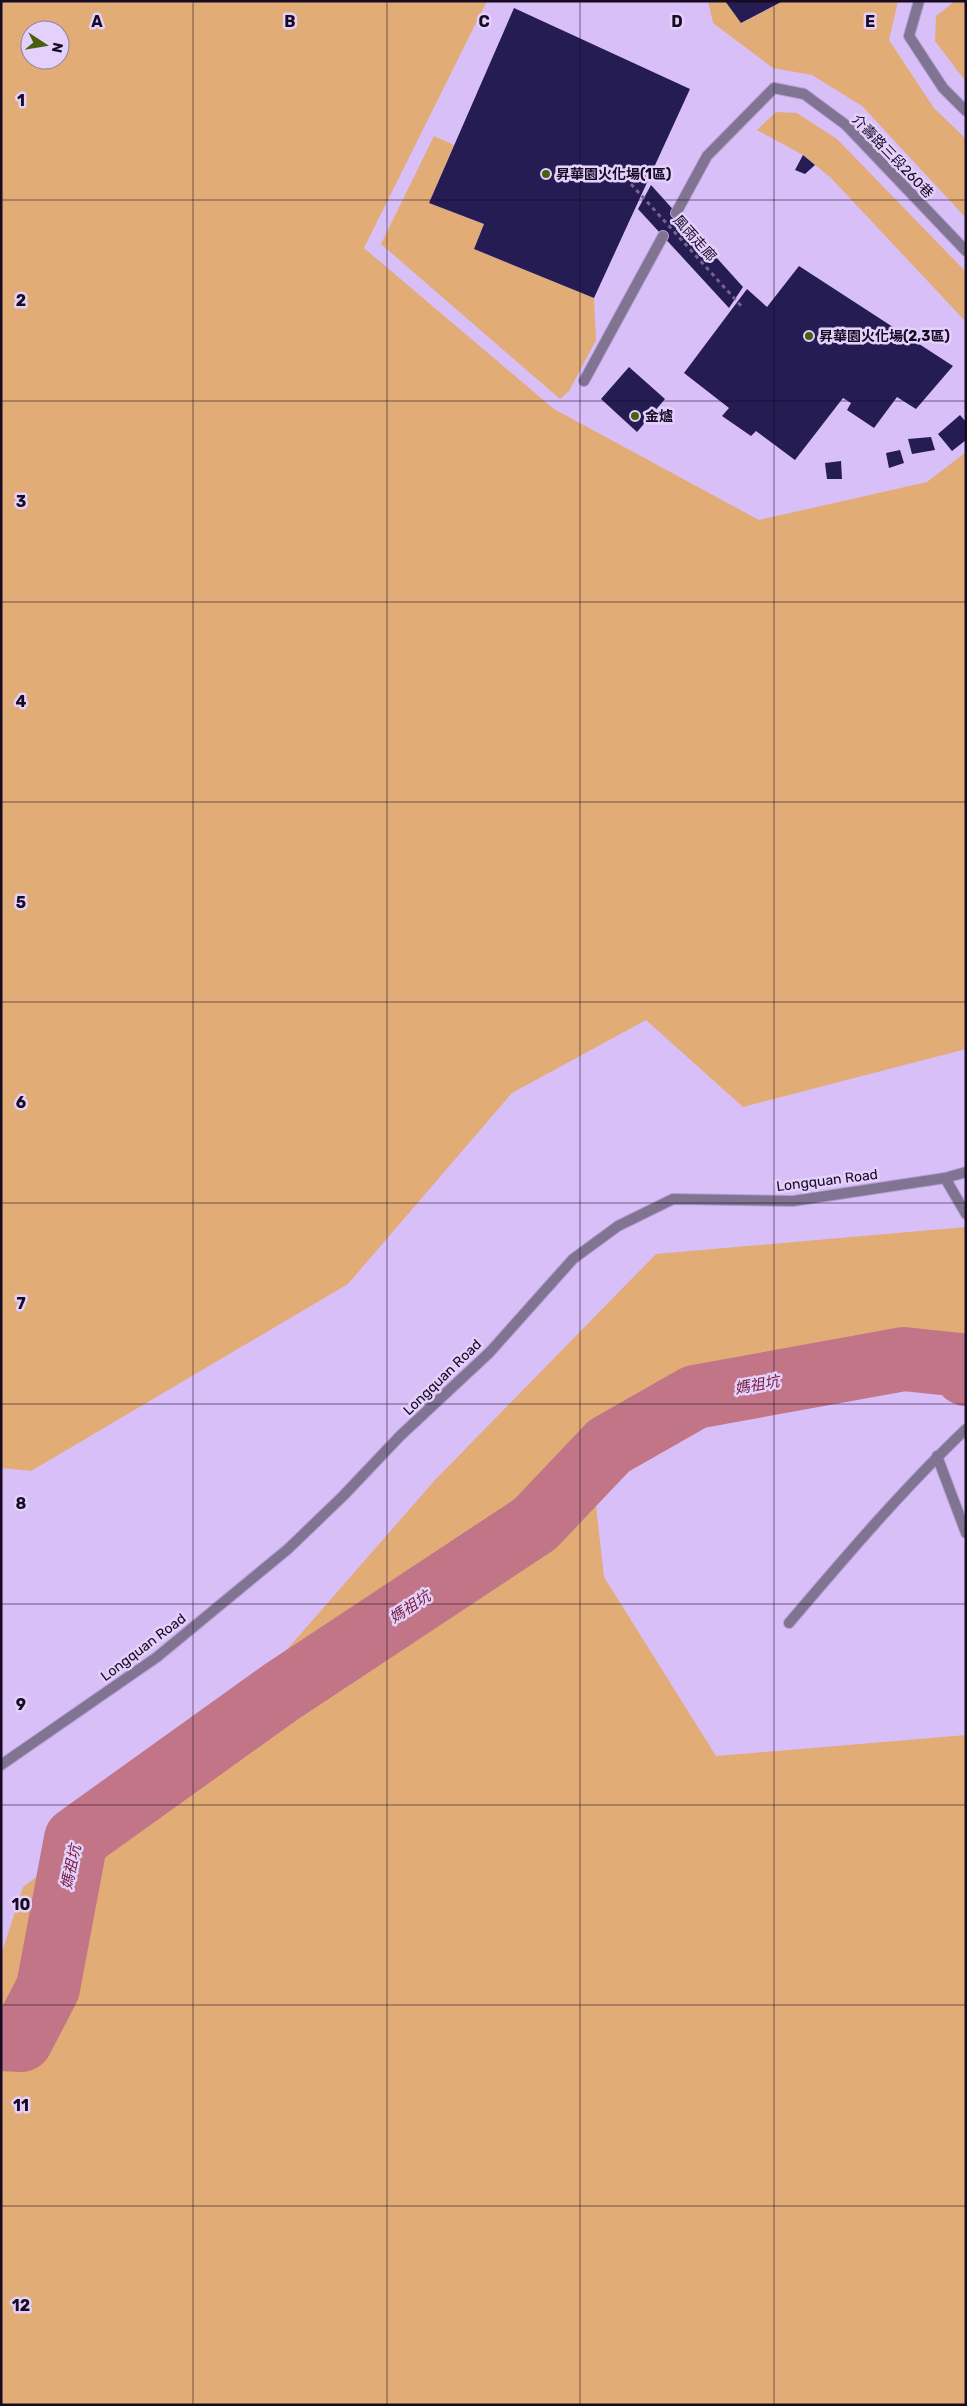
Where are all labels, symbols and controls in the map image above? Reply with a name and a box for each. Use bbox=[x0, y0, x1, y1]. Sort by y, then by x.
text: A bbox=[91, 12, 103, 31]
text: B bbox=[284, 12, 296, 31]
text: C bbox=[478, 12, 490, 31]
text: D bbox=[671, 12, 683, 31]
text: E bbox=[865, 12, 875, 31]
north arrow bbox=[20, 20, 70, 70]
text: N bbox=[48, 41, 67, 54]
text: 1 bbox=[17, 91, 25, 110]
street label: 介壽路三段260巷 bbox=[848, 111, 937, 202]
place label: 昇華園火化場(1區) bbox=[556, 166, 671, 183]
marker: 昇華園火化場(1區) bbox=[540, 168, 552, 180]
street label: 風雨走廊 bbox=[670, 212, 720, 265]
text: 2 bbox=[16, 291, 26, 310]
place label: 昇華園火化場(2,3區) bbox=[819, 328, 950, 345]
marker: 昇華園火化場(2,3區) bbox=[803, 330, 815, 342]
place label: 金爐 bbox=[645, 408, 673, 425]
marker: 金爐 bbox=[629, 410, 641, 422]
text: 3 bbox=[16, 492, 26, 511]
text: 4 bbox=[16, 692, 27, 711]
text: 5 bbox=[16, 893, 26, 912]
text: 6 bbox=[16, 1093, 26, 1112]
street label: Longquan Road bbox=[775, 1166, 879, 1195]
text: 7 bbox=[16, 1294, 26, 1313]
street label: Longquan Road bbox=[400, 1336, 485, 1419]
water label: 媽祖坑 bbox=[733, 1372, 783, 1398]
text: 8 bbox=[16, 1494, 27, 1513]
water label: 媽祖坑 bbox=[386, 1586, 435, 1627]
street label: Longquan Road bbox=[97, 1610, 189, 1685]
text: 9 bbox=[16, 1695, 26, 1714]
water label: 媽祖坑 bbox=[58, 1841, 85, 1891]
text: 10 bbox=[12, 1895, 31, 1914]
text: 11 bbox=[13, 2096, 29, 2115]
text: 12 bbox=[12, 2296, 30, 2315]

